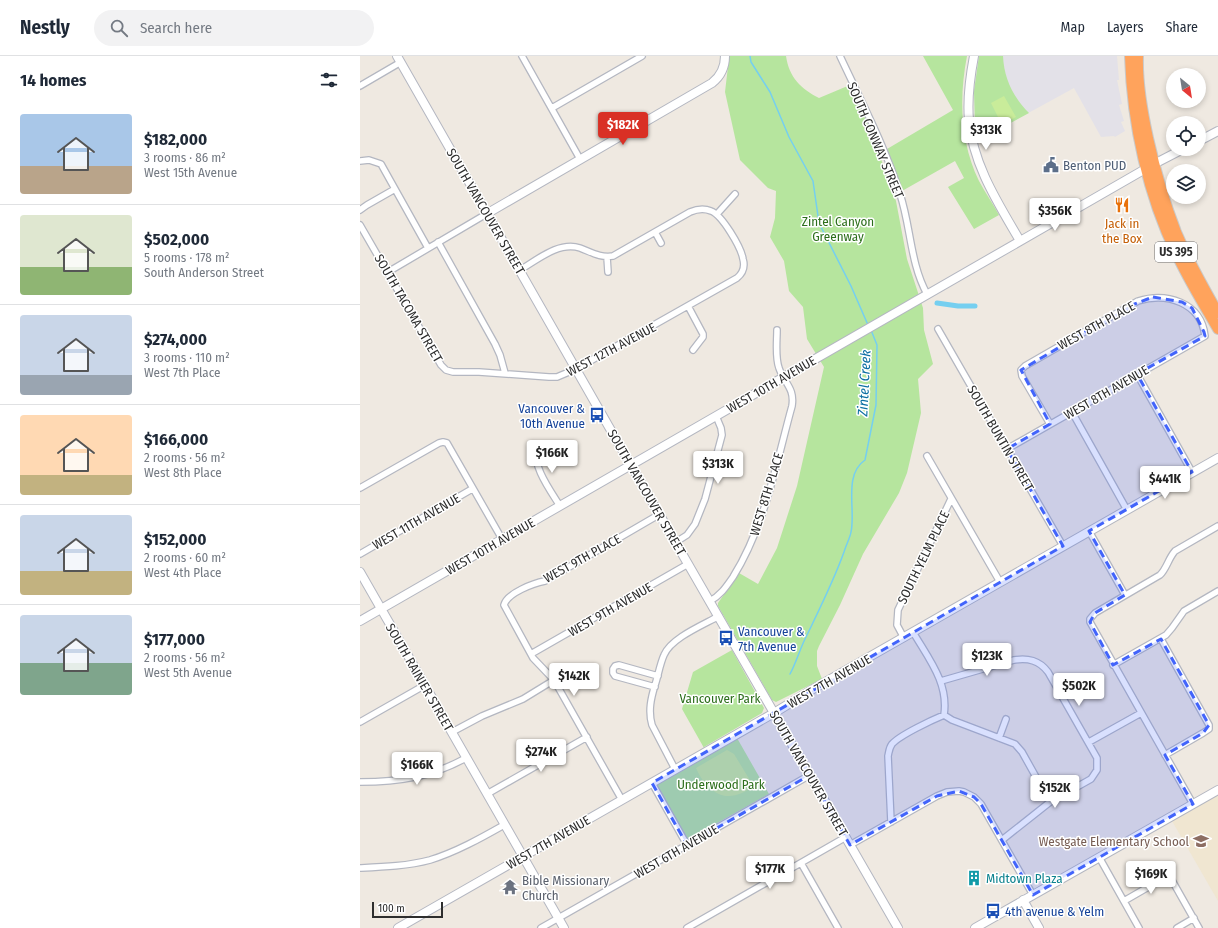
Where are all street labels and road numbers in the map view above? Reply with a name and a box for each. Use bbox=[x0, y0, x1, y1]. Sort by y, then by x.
street label: SOUTH CONWAY STREET bbox=[844, 80, 907, 200]
street label: SOUTH VANCOUVER STREET bbox=[443, 146, 528, 277]
road number: US 395 bbox=[1155, 242, 1197, 262]
street label: SOUTH TACOMA STREET bbox=[371, 252, 446, 365]
street label: WEST 8TH PLACE bbox=[1055, 298, 1138, 353]
street label: WEST 12TH AVENUE bbox=[564, 319, 659, 379]
street label: WEST 10TH AVENUE bbox=[724, 353, 818, 416]
street label: WEST 8TH AVENUE bbox=[1061, 362, 1151, 423]
street label: SOUTH BUNTIN STREET bbox=[964, 383, 1037, 494]
street label: SOUTH VANCOUVER STREET bbox=[604, 427, 689, 558]
street label: WEST 8TH PLACE bbox=[747, 451, 786, 538]
street label: WEST 11TH AVENUE bbox=[370, 490, 463, 553]
street label: SOUTH YELM PLACE bbox=[894, 508, 952, 606]
street label: WEST 10TH AVENUE bbox=[443, 515, 537, 578]
street label: WEST 9TH PLACE bbox=[541, 531, 623, 586]
street label: WEST 9TH AVENUE bbox=[565, 579, 655, 640]
street label: SOUTH RAINIER STREET bbox=[383, 621, 456, 734]
street label: WEST 7TH AVENUE bbox=[785, 651, 874, 711]
street label: SOUTH VANCOUVER STREET bbox=[766, 708, 851, 839]
street label: WEST 7TH AVENUE bbox=[504, 812, 593, 872]
street label: WEST 6TH AVENUE bbox=[631, 821, 721, 882]

